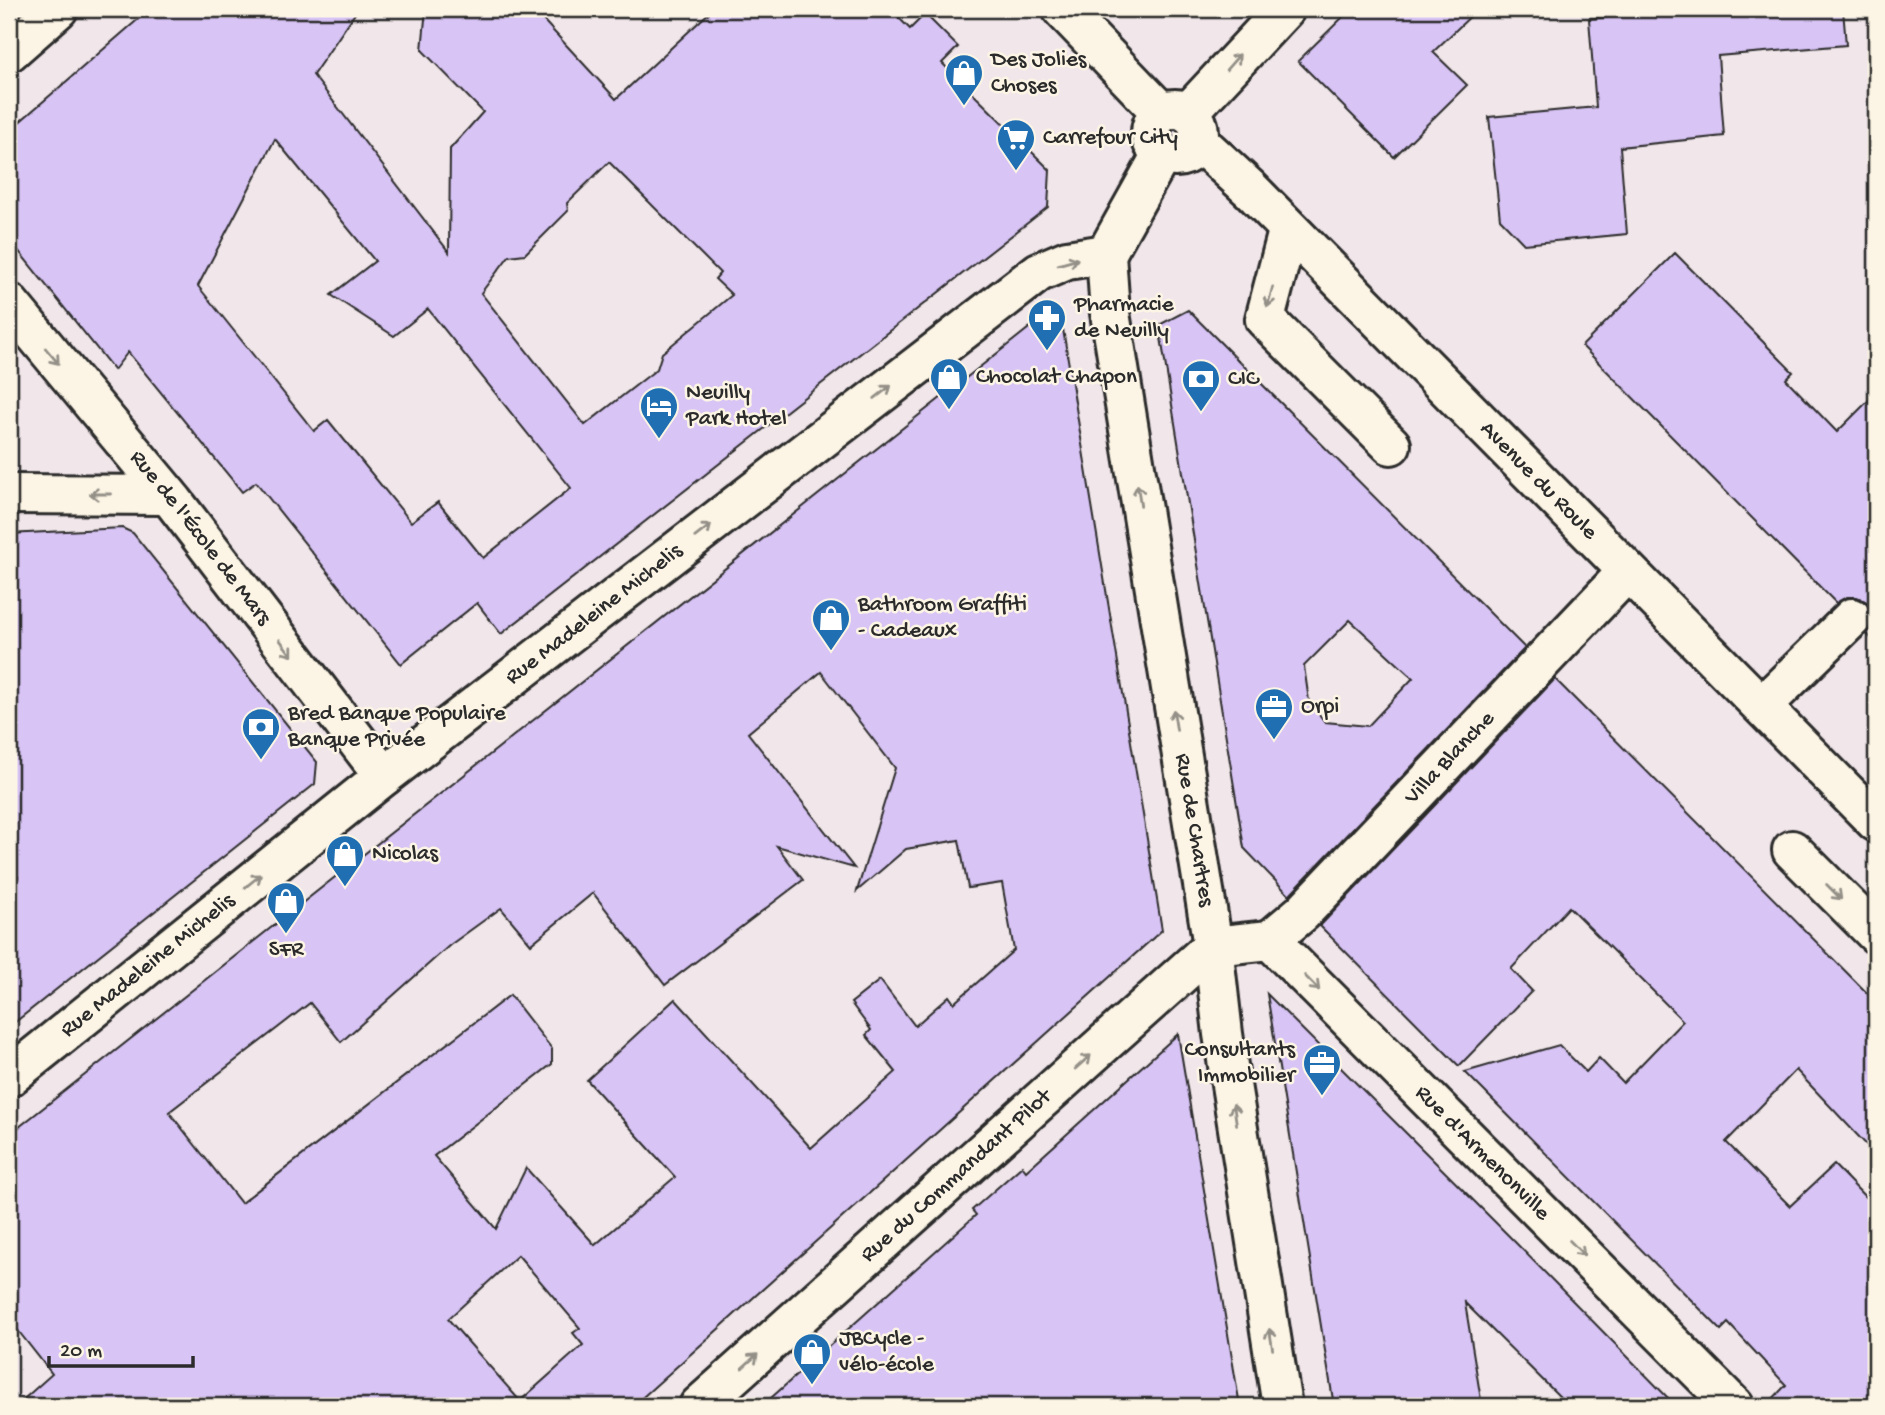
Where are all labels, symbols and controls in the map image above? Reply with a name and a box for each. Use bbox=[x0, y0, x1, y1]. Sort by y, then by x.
place label: Des Jolies Choses bbox=[989, 47, 1087, 100]
shop icon: Des Jolies Choses bbox=[943, 52, 985, 107]
one-way arrow bbox=[1225, 53, 1241, 71]
supermarket icon: Carrefour City bbox=[995, 117, 1037, 172]
place label: Carrefour City bbox=[1043, 125, 1178, 152]
one-way arrow bbox=[1057, 254, 1079, 267]
one-way arrow bbox=[1263, 285, 1276, 307]
place label: Pharmacie de Neuilly bbox=[1073, 292, 1175, 345]
pharmacy icon: Pharmacie de Neuilly bbox=[1026, 297, 1068, 352]
one-way arrow bbox=[45, 346, 60, 364]
shop icon: Chocolat Chapon bbox=[928, 356, 970, 411]
bank icon: CIC bbox=[1180, 358, 1222, 413]
place label: Chocolat Chapon bbox=[976, 364, 1137, 391]
place label: CIC bbox=[1228, 366, 1260, 393]
place label: Neuilly Park Hotel bbox=[685, 380, 787, 433]
one-way arrow bbox=[874, 384, 892, 399]
hotel icon: Neuilly Park Hotel bbox=[638, 385, 680, 440]
street label: Avenue du Roule bbox=[1474, 416, 1604, 547]
street label: Rue de l'École de Mars bbox=[124, 445, 277, 631]
one-way arrow bbox=[1132, 484, 1145, 507]
one-way arrow bbox=[89, 488, 112, 501]
one-way arrow bbox=[693, 523, 712, 538]
street label: Rue Madeleine Michelis bbox=[500, 537, 688, 691]
place label: Bathroom Graffiti - Cadeaux bbox=[857, 592, 1027, 645]
shop icon: Bathroom Graffiti - Cadeaux bbox=[810, 597, 852, 652]
one-way arrow bbox=[279, 639, 294, 657]
office icon: Orpi bbox=[1253, 686, 1295, 741]
place label: Orpi bbox=[1301, 694, 1339, 721]
place label: Bred Banque Populaire Banque Privée bbox=[287, 701, 507, 754]
street label: Villa Blanche bbox=[1398, 705, 1501, 811]
bank icon: Bred Banque Populaire Banque Privée bbox=[240, 706, 282, 761]
one-way arrow bbox=[1168, 709, 1181, 732]
street label: Rue de Chartres bbox=[1168, 752, 1220, 909]
shop icon: Nicolas bbox=[324, 833, 366, 888]
place label: Nicolas bbox=[372, 841, 439, 868]
one-way arrow bbox=[243, 874, 262, 889]
shop icon: SFR bbox=[265, 880, 307, 935]
one-way arrow bbox=[1825, 883, 1842, 900]
street label: Rue Madeleine Michelis bbox=[55, 887, 241, 1044]
place label: SFR bbox=[269, 937, 304, 964]
one-way arrow bbox=[1304, 974, 1321, 991]
place label: Consultants Immobilier bbox=[1184, 1037, 1297, 1090]
office icon: Consultants Immobilier bbox=[1301, 1042, 1343, 1097]
one-way arrow bbox=[1074, 1054, 1092, 1070]
street label: Rue d'Armenonville bbox=[1409, 1080, 1556, 1227]
street label: Rue du Commandant Pilot bbox=[855, 1082, 1058, 1268]
one-way arrow bbox=[1229, 1103, 1242, 1126]
one-way arrow bbox=[1568, 1239, 1585, 1256]
scale bar bbox=[49, 1324, 192, 1368]
place label: JBCycle - vélo-école bbox=[839, 1326, 935, 1379]
one-way arrow bbox=[1265, 1328, 1278, 1351]
shop icon: JBCycle - vélo-école bbox=[791, 1331, 833, 1386]
text: 20 m bbox=[60, 1340, 102, 1365]
one-way arrow bbox=[740, 1353, 758, 1369]

